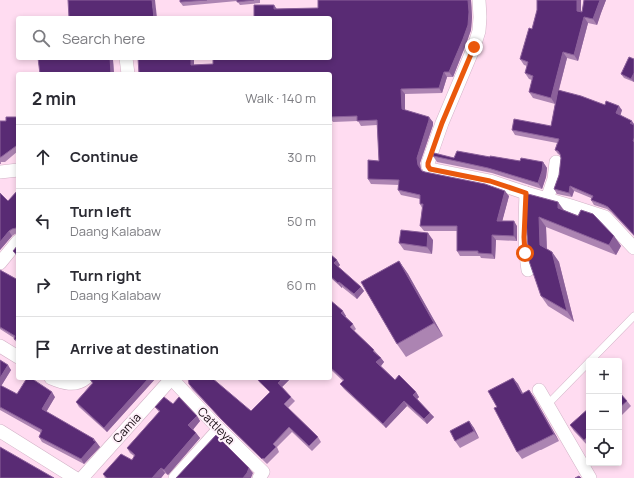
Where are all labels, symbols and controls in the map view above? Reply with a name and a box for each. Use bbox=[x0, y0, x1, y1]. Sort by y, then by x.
search box bbox=[16, 16, 332, 60]
icon: search bbox=[30, 27, 52, 49]
text: Search here bbox=[62, 28, 145, 49]
route end bbox=[465, 38, 483, 56]
text: 2 min bbox=[32, 87, 76, 110]
text: Walk · 140 m bbox=[245, 89, 316, 107]
icon: ahead bbox=[32, 146, 54, 168]
text: Continue bbox=[70, 146, 138, 167]
text: 30 m bbox=[287, 148, 316, 166]
text: Turn left bbox=[70, 201, 132, 222]
icon: left bbox=[32, 210, 54, 232]
text: 50 m bbox=[287, 212, 316, 230]
text: Daang Kalabaw bbox=[70, 222, 161, 240]
route start bbox=[516, 244, 534, 262]
text: Turn right bbox=[70, 265, 141, 286]
icon: right bbox=[32, 274, 54, 296]
text: 60 m bbox=[286, 276, 316, 294]
text: Daang Kalabaw bbox=[70, 286, 161, 304]
icon: arrive bbox=[32, 338, 54, 360]
text: Arrive at destination bbox=[70, 338, 219, 359]
map controls bbox=[586, 358, 622, 466]
button: + bbox=[586, 358, 622, 394]
button: − bbox=[586, 394, 622, 430]
street label: Cattleya bbox=[194, 403, 239, 448]
street label: Camia bbox=[109, 409, 145, 446]
button: locate bbox=[586, 430, 622, 466]

